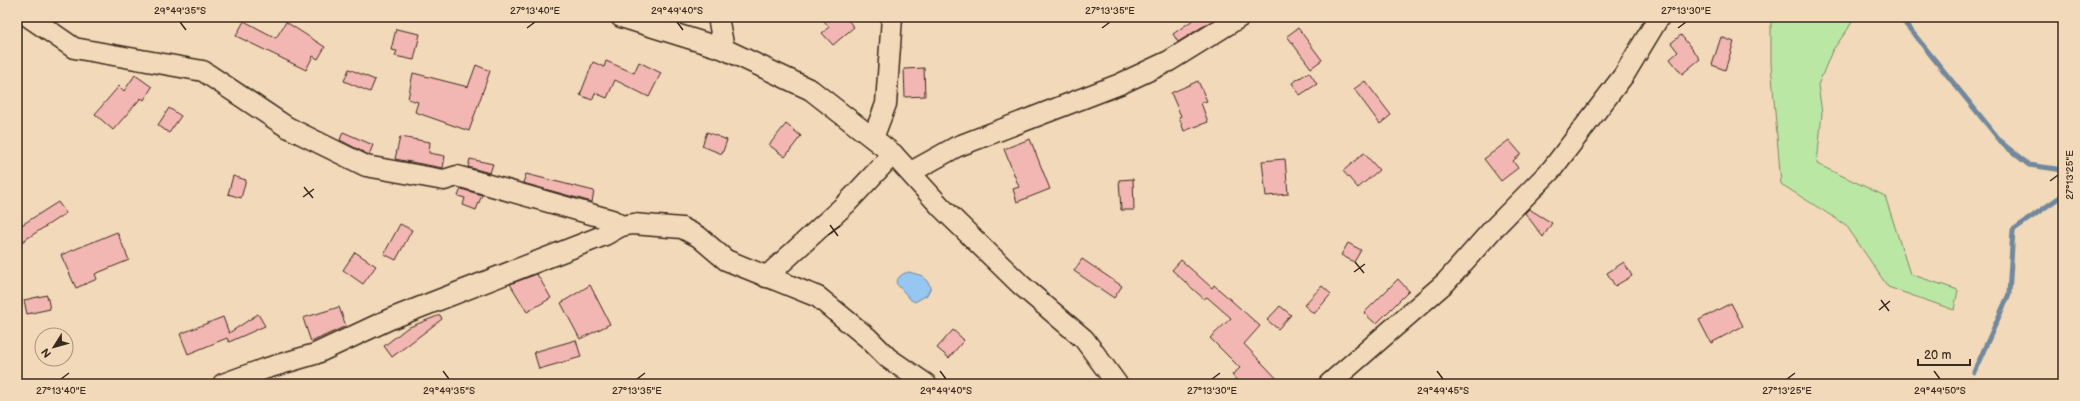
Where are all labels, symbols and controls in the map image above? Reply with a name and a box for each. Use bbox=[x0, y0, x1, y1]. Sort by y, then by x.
text: 29°49'35"S bbox=[154, 5, 206, 17]
text: 27°13'40"E bbox=[510, 5, 560, 17]
text: 29°49'40"S bbox=[651, 5, 703, 17]
text: 27°13'35"E bbox=[1085, 5, 1135, 17]
text: 27°13'30"E bbox=[1661, 5, 1711, 17]
text: 27°13'25"E bbox=[2064, 150, 2076, 200]
north arrow bbox=[34, 327, 74, 367]
scale bar bbox=[1918, 341, 1970, 367]
text: N bbox=[39, 346, 54, 360]
text: 20 m bbox=[1924, 348, 1951, 363]
text: 27°13'40"E bbox=[36, 385, 86, 397]
text: 29°49'35"S bbox=[423, 385, 475, 397]
text: 27°13'35"E bbox=[612, 385, 662, 397]
text: 29°49'40"S bbox=[920, 385, 972, 397]
text: 27°13'30"E bbox=[1187, 385, 1237, 397]
text: 29°49'45"S bbox=[1417, 385, 1469, 397]
text: 27°13'25"E bbox=[1762, 385, 1812, 397]
text: 29°49'50"S bbox=[1914, 385, 1966, 397]

